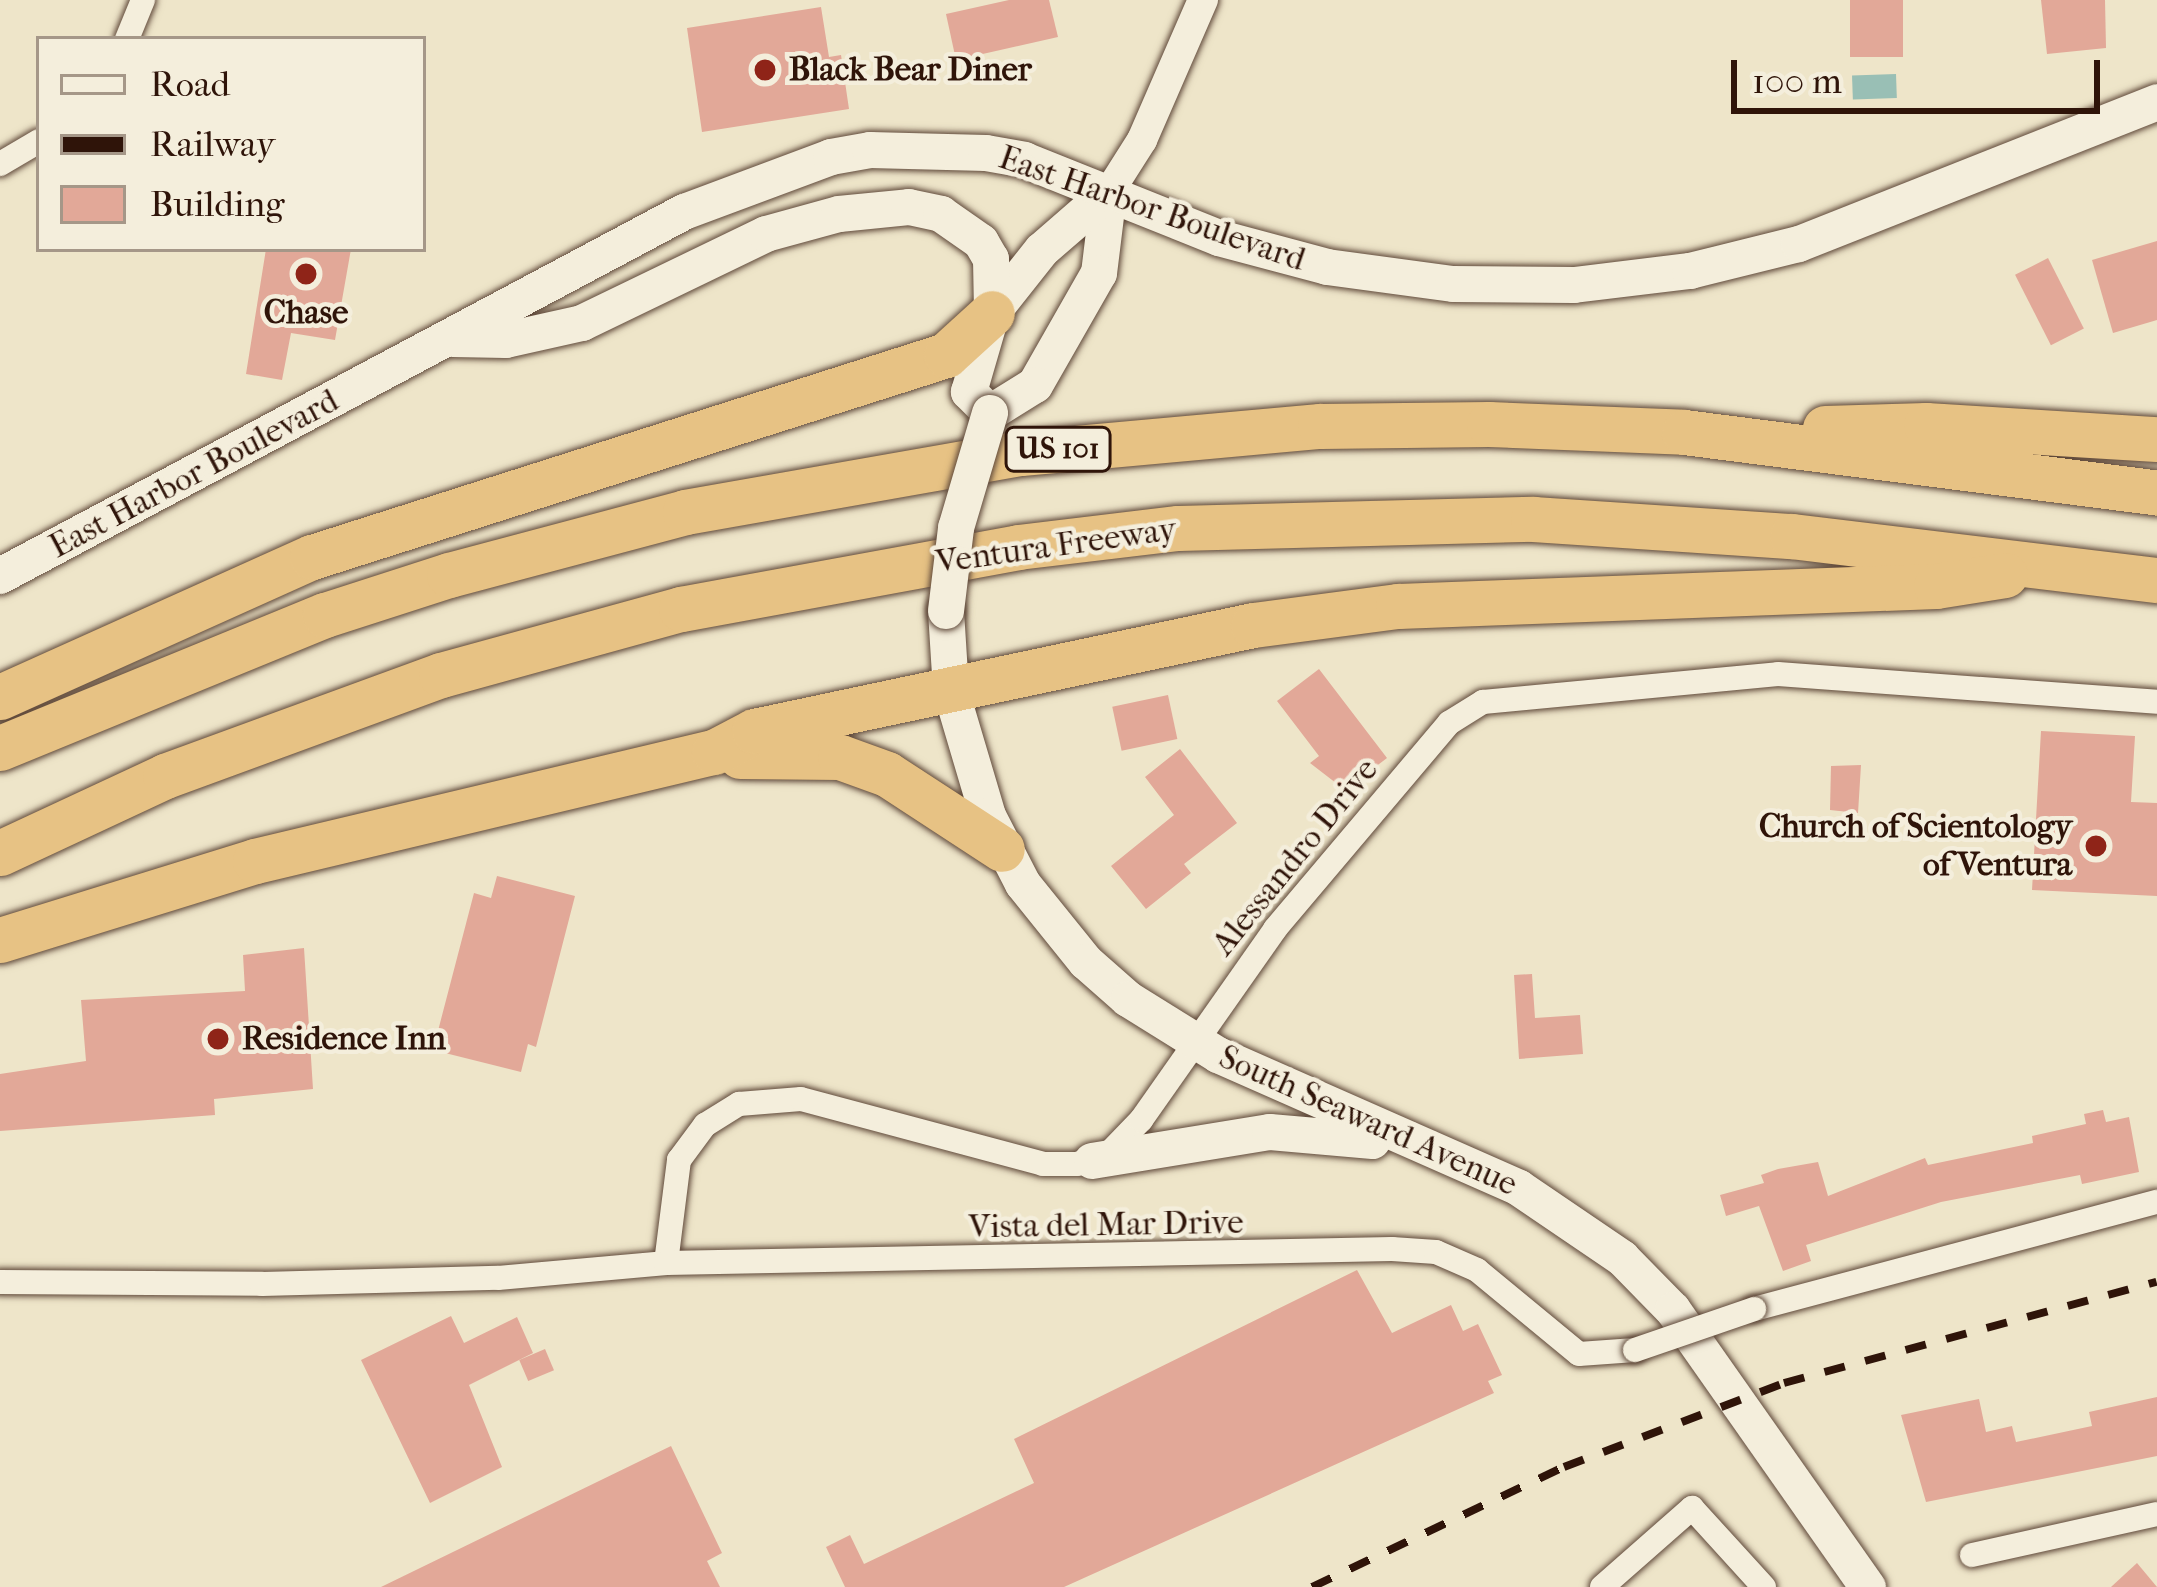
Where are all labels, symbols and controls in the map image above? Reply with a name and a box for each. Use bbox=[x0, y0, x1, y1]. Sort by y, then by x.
legend bbox=[36, 36, 426, 252]
scale bar bbox=[1737, 36, 2106, 110]
place label: Black Bear Diner bbox=[789, 50, 1032, 90]
marker: Black Bear Diner bbox=[752, 57, 778, 83]
text: 100 m bbox=[1752, 60, 1842, 102]
text: Road bbox=[150, 63, 230, 105]
text: Railway bbox=[150, 123, 275, 165]
street label: East Harbor Boulevard bbox=[994, 138, 1310, 280]
text: Building bbox=[150, 183, 285, 225]
marker: Chase bbox=[293, 261, 319, 287]
place label: Chase bbox=[264, 293, 348, 333]
street label: East Harbor Boulevard bbox=[43, 381, 345, 567]
road number: US 101 bbox=[1004, 425, 1112, 473]
street label: Ventura Freeway bbox=[933, 510, 1179, 582]
street label: Alessandro Drive bbox=[1204, 751, 1386, 963]
place label: Church of Scientology of Ventura bbox=[1759, 807, 2072, 885]
marker: Church of Scientology of Ventura bbox=[2083, 833, 2109, 859]
place label: Residence Inn bbox=[242, 1019, 446, 1059]
marker: Residence Inn bbox=[205, 1026, 231, 1052]
street label: South Seaward Avenue bbox=[1213, 1037, 1523, 1205]
street label: Vista del Mar Drive bbox=[968, 1203, 1244, 1247]

